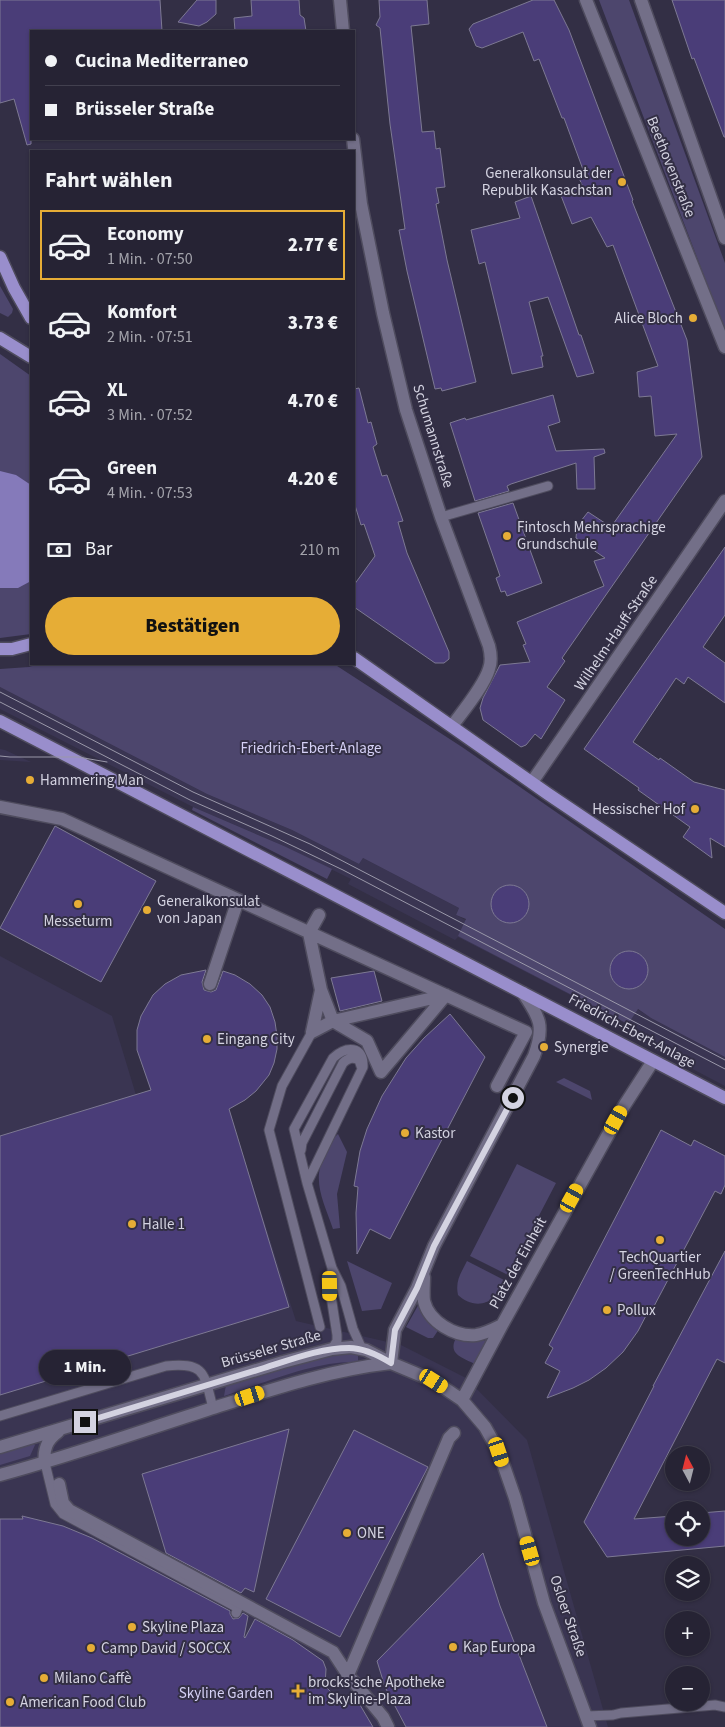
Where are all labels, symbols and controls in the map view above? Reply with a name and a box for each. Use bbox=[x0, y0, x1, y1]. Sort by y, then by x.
text: Cucina Mediterraneo bbox=[75, 48, 249, 75]
text: Brüsseler Straße bbox=[75, 96, 214, 123]
street label: Beethovenstraße bbox=[641, 113, 701, 221]
place label: Generalkonsulat der Republik Kasachstan bbox=[482, 163, 613, 201]
text: Fahrt wählen bbox=[45, 164, 173, 196]
marker: Generalkonsulat der Republik Kasachstan bbox=[616, 176, 628, 188]
text: Economy bbox=[107, 221, 184, 248]
icon: car bbox=[47, 223, 92, 268]
text: 2.77 € bbox=[288, 232, 338, 259]
text: 1 Min. · 07:50 bbox=[107, 248, 193, 270]
text: Komfort bbox=[107, 299, 177, 326]
icon: car bbox=[47, 301, 92, 346]
place label: Alice Bloch bbox=[615, 308, 683, 329]
text: 3.73 € bbox=[288, 310, 338, 337]
marker: Alice Bloch bbox=[687, 312, 699, 324]
text: 2 Min. · 07:51 bbox=[107, 326, 193, 348]
text: XL bbox=[107, 377, 128, 404]
icon: car bbox=[47, 379, 92, 424]
street label: Schumannstraße bbox=[407, 382, 459, 490]
text: 4.70 € bbox=[288, 388, 338, 415]
text: 3 Min. · 07:52 bbox=[107, 404, 193, 426]
text: Green bbox=[107, 455, 157, 482]
icon: car bbox=[47, 457, 92, 502]
text: 4.20 € bbox=[288, 466, 338, 493]
text: 4 Min. · 07:53 bbox=[107, 482, 193, 504]
place label: Fintosch Mehrsprachige Grundschule bbox=[517, 517, 666, 555]
marker: Fintosch Mehrsprachige Grundschule bbox=[501, 530, 513, 542]
icon: cash bbox=[45, 536, 73, 564]
text: Bar bbox=[85, 536, 112, 563]
text: 210 m bbox=[300, 539, 340, 561]
street label: Wilhelm-Hauff-Straße bbox=[569, 571, 663, 695]
button: Bestätigen bbox=[45, 597, 340, 655]
park label: Friedrich-Ebert-Anlage bbox=[240, 738, 382, 759]
place label: Hammering Man bbox=[40, 770, 144, 791]
marker: Hammering Man bbox=[24, 774, 36, 786]
place label: Hessischer Hof bbox=[592, 799, 686, 820]
marker: Hessischer Hof bbox=[689, 803, 701, 815]
place label: Generalkonsulat von Japan bbox=[157, 891, 260, 929]
marker: Messeturm bbox=[72, 898, 84, 910]
marker: Generalkonsulat von Japan bbox=[141, 904, 153, 916]
place label: Messeturm bbox=[43, 911, 113, 932]
street label: Friedrich-Ebert-Anlage bbox=[565, 989, 699, 1073]
place label: Eingang City bbox=[217, 1029, 295, 1050]
marker: Eingang City bbox=[201, 1033, 213, 1045]
place label: Synergie bbox=[554, 1037, 608, 1058]
marker: Synergie bbox=[538, 1041, 550, 1053]
route start bbox=[502, 1087, 524, 1109]
car bbox=[602, 1103, 629, 1137]
place label: Kastor bbox=[415, 1123, 456, 1144]
marker: Kastor bbox=[399, 1127, 411, 1139]
car bbox=[558, 1181, 585, 1215]
street label: Platz der Einheit bbox=[484, 1213, 552, 1313]
place label: Halle 1 bbox=[142, 1214, 185, 1235]
marker: Halle 1 bbox=[126, 1218, 138, 1230]
marker: TechQuartier / GreenTechHub bbox=[654, 1234, 666, 1246]
place label: TechQuartier / GreenTechHub bbox=[609, 1247, 711, 1285]
car bbox=[322, 1271, 337, 1301]
place label: Pollux bbox=[617, 1300, 656, 1321]
marker: Pollux bbox=[601, 1304, 613, 1316]
street label: Brüsseler Straße bbox=[219, 1325, 323, 1373]
callout: 1 Min. bbox=[39, 1350, 131, 1384]
text: 1 Min. bbox=[64, 1356, 106, 1378]
car bbox=[417, 1367, 450, 1395]
car bbox=[233, 1384, 266, 1408]
route end bbox=[74, 1411, 96, 1433]
car bbox=[487, 1435, 510, 1469]
north arrow bbox=[665, 1446, 710, 1491]
map controls bbox=[665, 1446, 710, 1711]
button: locate bbox=[665, 1501, 710, 1546]
place label: ONE bbox=[357, 1523, 385, 1544]
marker: ONE bbox=[341, 1527, 353, 1539]
car bbox=[518, 1535, 541, 1567]
button: layers bbox=[665, 1556, 710, 1601]
street label: Osloer Straße bbox=[544, 1572, 592, 1660]
button: + bbox=[665, 1611, 710, 1656]
place label: Skyline Plaza bbox=[142, 1617, 224, 1638]
marker: Skyline Plaza bbox=[126, 1621, 138, 1633]
place label: Kap Europa bbox=[463, 1637, 536, 1658]
place label: Camp David / SOCCX bbox=[101, 1638, 231, 1659]
marker: Kap Europa bbox=[447, 1641, 459, 1653]
marker: Camp David / SOCCX bbox=[85, 1642, 97, 1654]
button: − bbox=[665, 1666, 710, 1711]
place label: Milano Caffè bbox=[54, 1668, 131, 1689]
marker: Milano Caffè bbox=[38, 1672, 50, 1684]
place label: brocks'sche Apotheke im Skyline-Plaza bbox=[308, 1672, 445, 1710]
park label: Skyline Garden bbox=[179, 1683, 273, 1704]
marker: brocks'sche Apotheke im Skyline-Plaza bbox=[292, 1685, 304, 1697]
place label: American Food Club bbox=[20, 1692, 146, 1713]
marker: American Food Club bbox=[4, 1696, 16, 1708]

